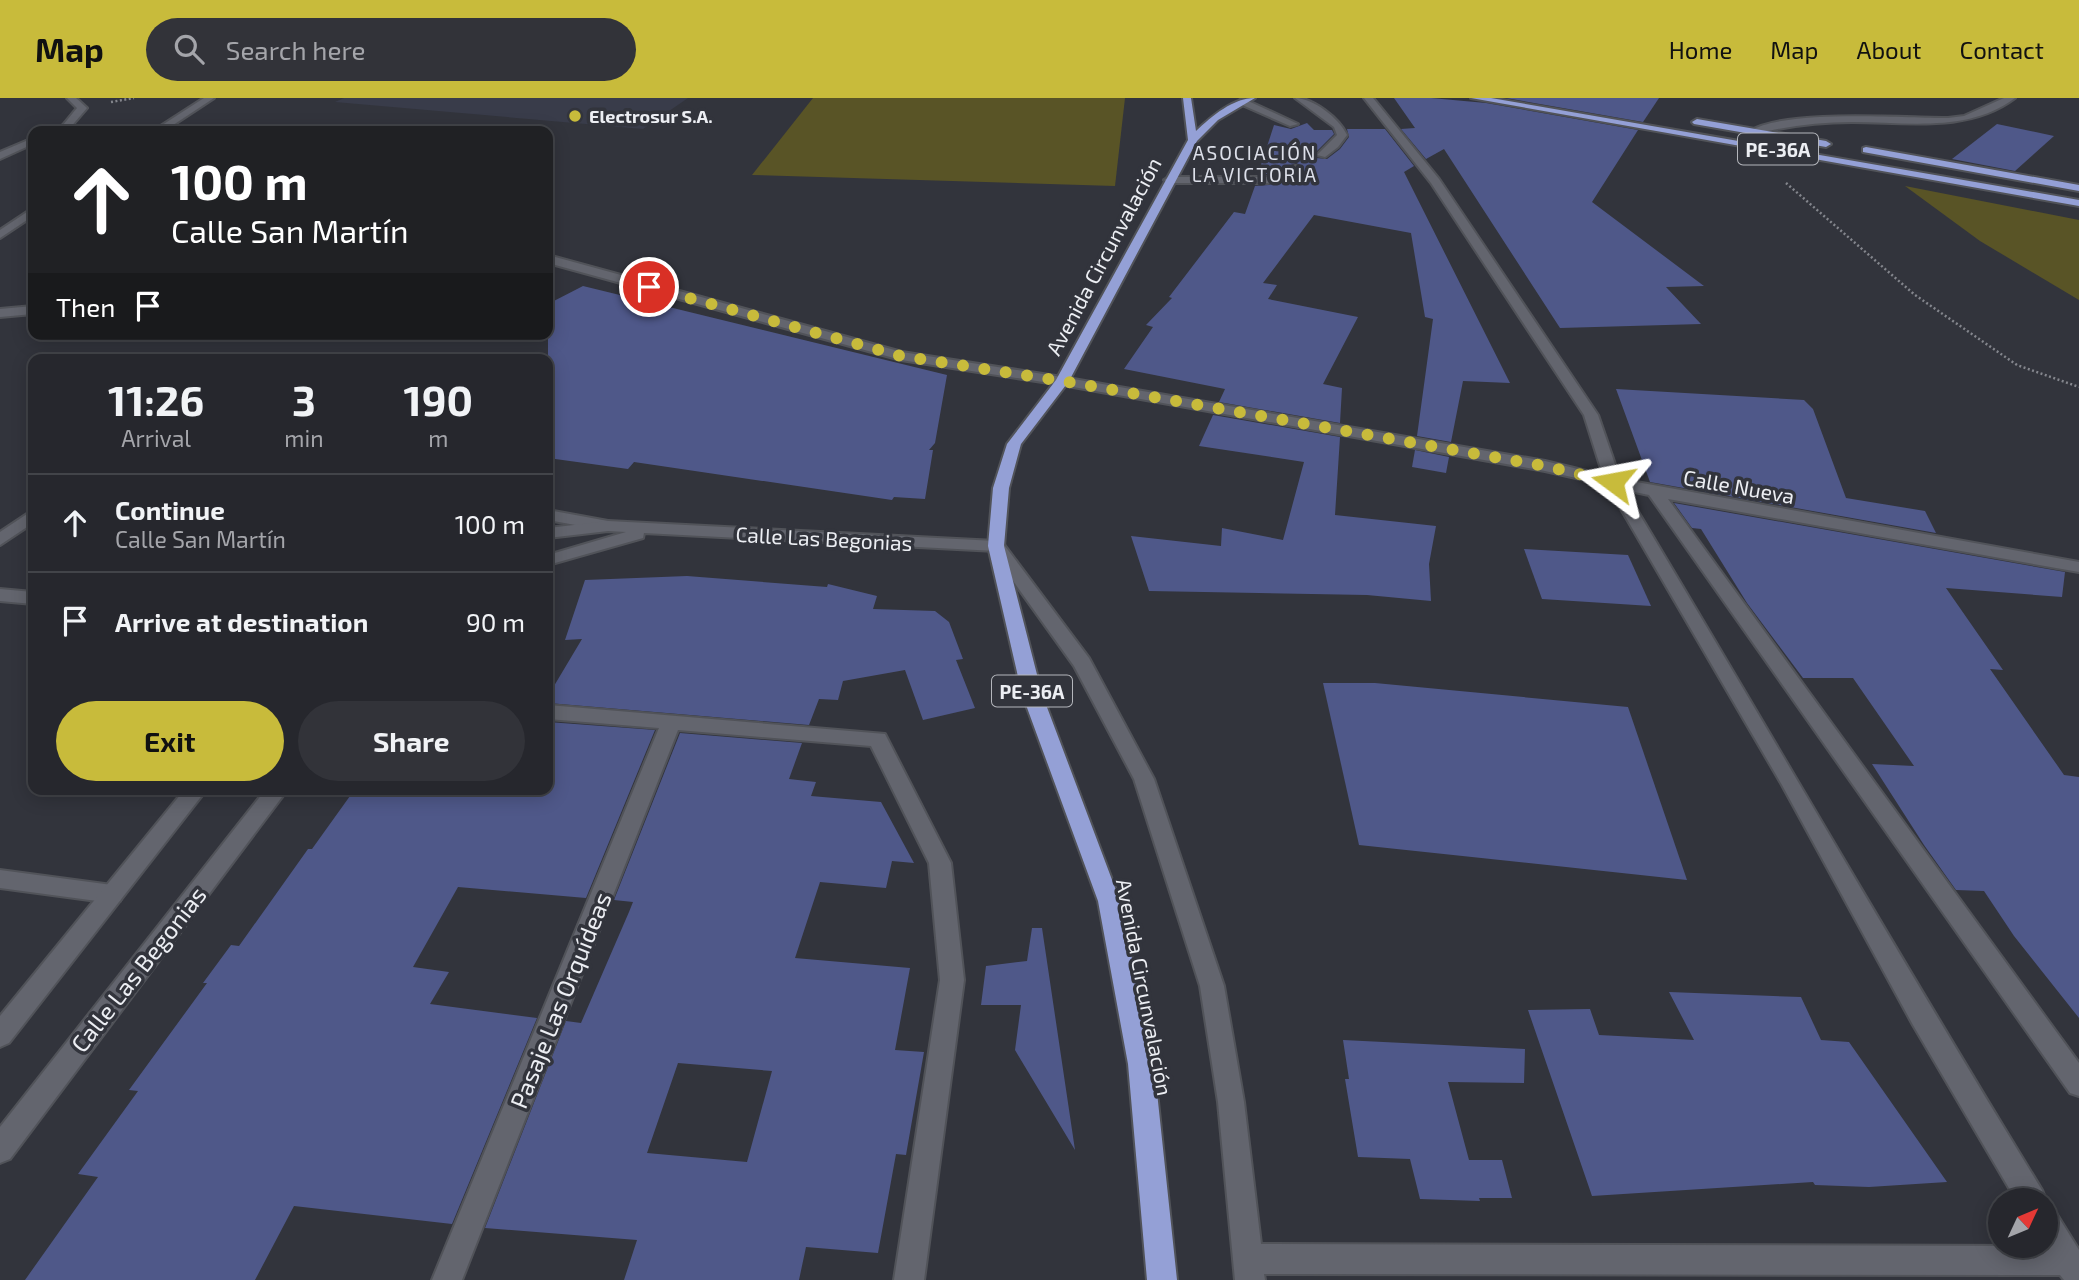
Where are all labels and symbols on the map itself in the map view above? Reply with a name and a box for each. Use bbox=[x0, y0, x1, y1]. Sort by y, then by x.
place label: Electrosur S.A. bbox=[589, 105, 713, 127]
marker: Electrosur S.A. bbox=[567, 108, 583, 124]
road number: PE-36A bbox=[1738, 134, 1818, 164]
district label: ASOCIACIÓN LA VICTORIA bbox=[1192, 141, 1318, 186]
street label: Avenida Circunvalación bbox=[1040, 153, 1166, 359]
pin bbox=[619, 257, 679, 317]
position arrow bbox=[1576, 445, 1650, 519]
street label: Calle Nueva bbox=[1681, 464, 1797, 508]
street label: Calle Las Begonias bbox=[735, 521, 913, 555]
road number: PE-36A bbox=[992, 676, 1072, 706]
street label: Avenida Circunvalación bbox=[1112, 876, 1178, 1098]
street label: Calle Las Begonias bbox=[64, 880, 212, 1058]
street label: Pasaje Las Orquídeas bbox=[503, 888, 617, 1112]
north arrow bbox=[1988, 1188, 2058, 1258]

